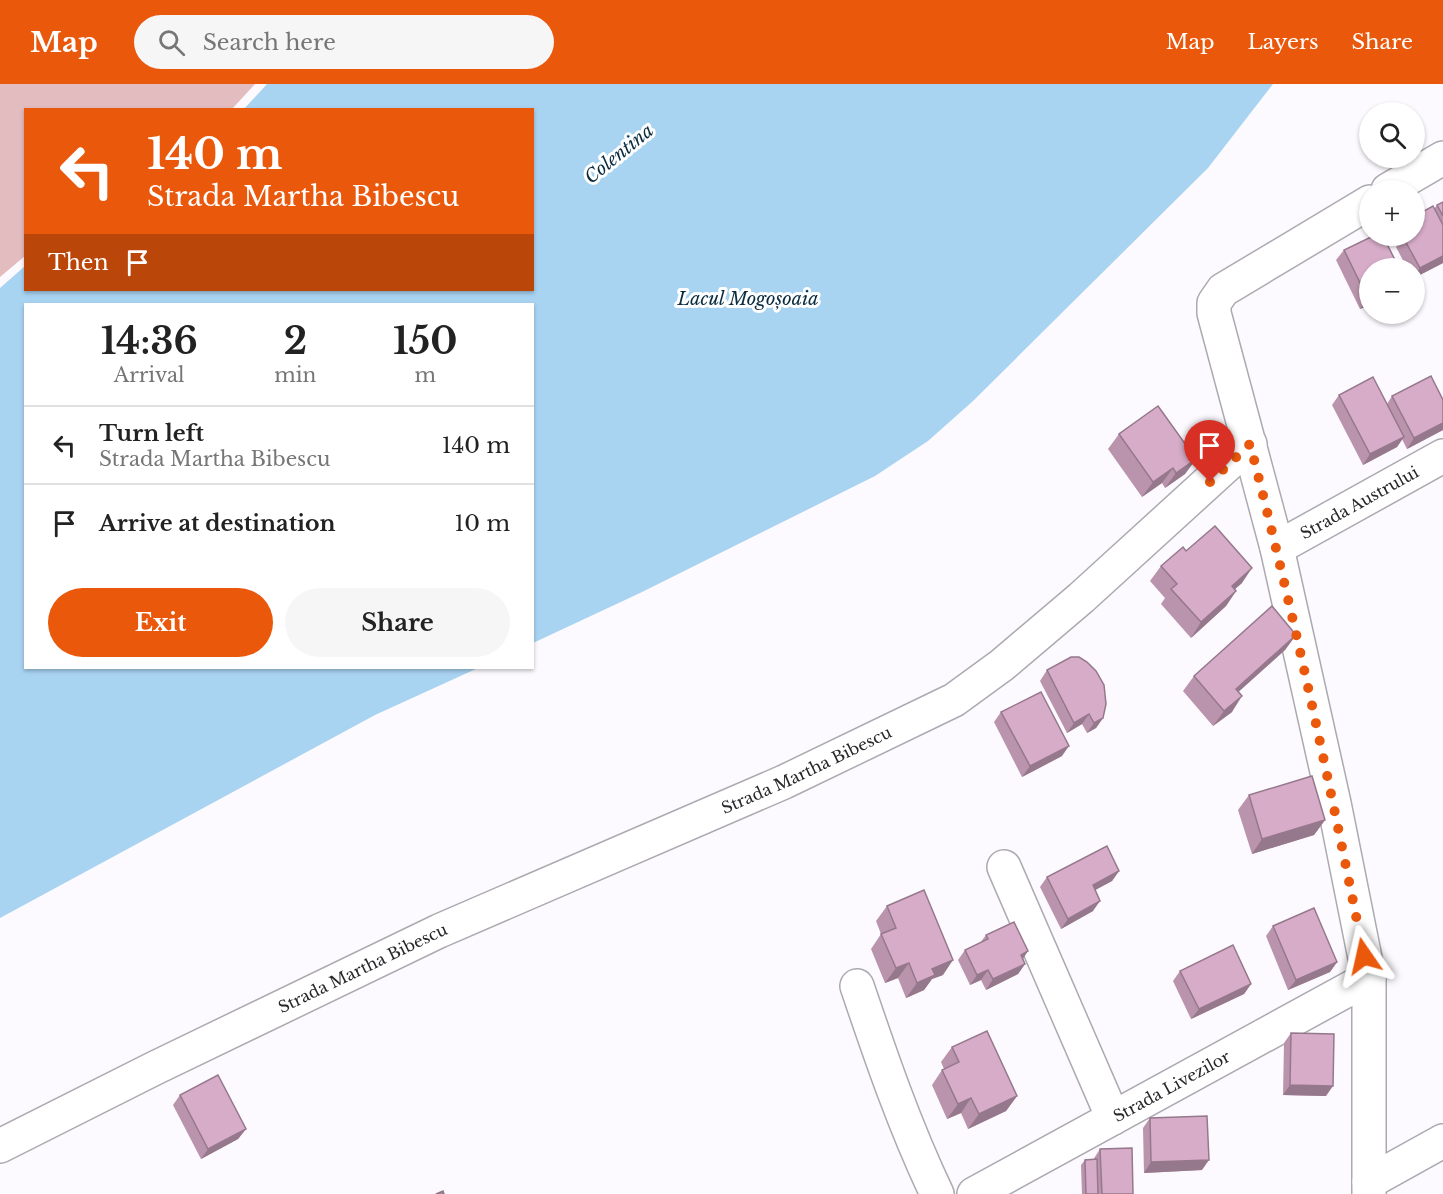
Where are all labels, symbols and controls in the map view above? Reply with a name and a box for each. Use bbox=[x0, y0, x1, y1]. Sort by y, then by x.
search box bbox=[134, 15, 554, 69]
text: Map bbox=[30, 25, 98, 60]
icon: search bbox=[155, 26, 188, 59]
text: Search here bbox=[203, 29, 336, 56]
text: Map bbox=[1166, 29, 1215, 55]
text: Layers bbox=[1248, 29, 1319, 55]
text: Share bbox=[1352, 29, 1413, 55]
map controls bbox=[1359, 102, 1425, 324]
button: search bbox=[1359, 102, 1425, 168]
water label: Colentina bbox=[580, 120, 658, 188]
text: 140 m bbox=[147, 128, 283, 180]
icon: left bbox=[48, 132, 126, 210]
text: Strada Martha Bibescu bbox=[147, 180, 459, 213]
button: + bbox=[1359, 180, 1425, 246]
icon: arrive bbox=[121, 246, 154, 279]
text: Then bbox=[48, 249, 109, 276]
button: − bbox=[1359, 258, 1425, 324]
water label: Lacul Mogoșoaia bbox=[677, 288, 818, 310]
text: 14:36 bbox=[101, 319, 198, 364]
text: 2 bbox=[284, 319, 307, 364]
text: 150 bbox=[393, 319, 457, 364]
text: Arrival bbox=[114, 363, 185, 387]
text: min bbox=[274, 363, 316, 387]
text: m bbox=[414, 363, 436, 387]
text: Turn left bbox=[99, 420, 204, 447]
pin bbox=[1184, 420, 1235, 482]
icon: left bbox=[48, 429, 81, 462]
icon: arrive bbox=[1193, 429, 1226, 462]
text: 140 m bbox=[442, 432, 510, 459]
text: Strada Martha Bibescu bbox=[99, 447, 330, 471]
street label: Strada Austrului bbox=[1297, 461, 1422, 543]
icon: arrive bbox=[48, 507, 81, 540]
text: Arrive at destination bbox=[99, 510, 336, 537]
text: 10 m bbox=[455, 510, 510, 537]
button: Exit bbox=[48, 588, 273, 657]
button: Share bbox=[285, 588, 510, 657]
street label: Strada Martha Bibescu bbox=[718, 722, 895, 818]
street label: Strada Martha Bibescu bbox=[275, 919, 450, 1017]
position arrow bbox=[1332, 924, 1396, 988]
street label: Strada Livezilor bbox=[1109, 1046, 1234, 1126]

